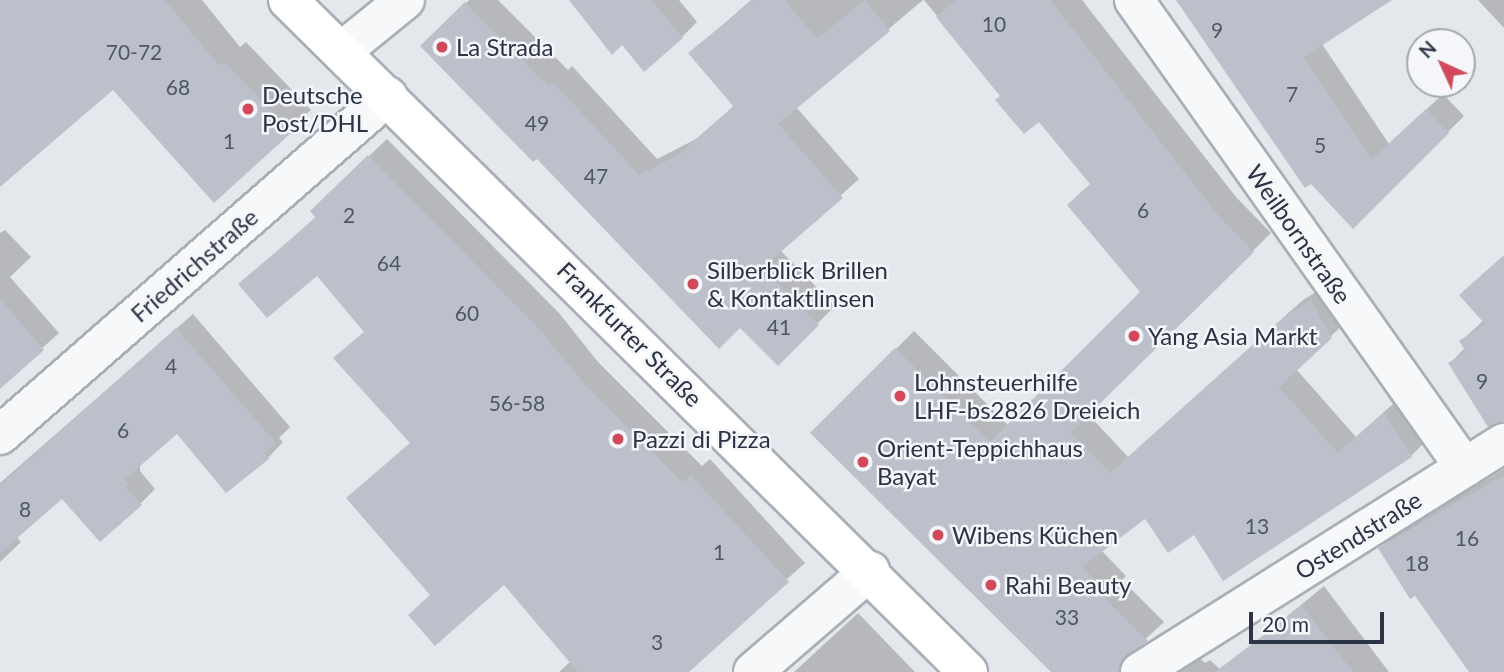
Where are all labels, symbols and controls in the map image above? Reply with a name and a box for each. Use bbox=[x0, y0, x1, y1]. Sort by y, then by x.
house number: 10 bbox=[982, 11, 1006, 37]
house number: 9 bbox=[1211, 17, 1223, 43]
north arrow bbox=[1406, 28, 1476, 98]
place label: La Strada bbox=[456, 33, 553, 61]
text: N bbox=[1414, 36, 1441, 63]
house number: 70-72 bbox=[106, 39, 162, 65]
marker: La Strada bbox=[434, 39, 450, 55]
house number: 68 bbox=[166, 74, 190, 100]
place label: Deutsche Post/DHL bbox=[262, 81, 368, 137]
house number: 7 bbox=[1286, 81, 1298, 107]
marker: Deutsche Post/DHL bbox=[240, 101, 256, 117]
house number: 49 bbox=[525, 110, 549, 136]
house number: 1 bbox=[223, 128, 235, 154]
house number: 5 bbox=[1314, 132, 1326, 158]
street label: Weilbornstraße bbox=[1241, 159, 1357, 309]
house number: 47 bbox=[584, 163, 608, 189]
house number: 6 bbox=[1137, 197, 1149, 223]
street label: Friedrichstraße bbox=[125, 202, 263, 328]
house number: 2 bbox=[343, 202, 355, 228]
house number: 64 bbox=[377, 250, 401, 276]
street label: Frankfurter Straße bbox=[551, 255, 709, 413]
place label: Silberblick Brillen & Kontaktlinsen bbox=[707, 256, 888, 312]
marker: Silberblick Brillen & Kontaktlinsen bbox=[685, 276, 701, 292]
house number: 60 bbox=[455, 300, 479, 326]
house number: 41 bbox=[767, 314, 791, 340]
place label: Yang Asia Markt bbox=[1148, 322, 1318, 350]
marker: Yang Asia Markt bbox=[1126, 328, 1142, 344]
house number: 4 bbox=[165, 353, 177, 379]
place label: Lohnsteuerhilfe LHF-bs2826 Dreieich bbox=[914, 368, 1140, 424]
house number: 9 bbox=[1476, 368, 1488, 394]
marker: Lohnsteuerhilfe LHF-bs2826 Dreieich bbox=[892, 388, 908, 404]
house number: 56-58 bbox=[489, 390, 545, 416]
house number: 6 bbox=[117, 417, 129, 443]
place label: Pazzi di Pizza bbox=[632, 425, 771, 453]
marker: Pazzi di Pizza bbox=[610, 431, 626, 447]
place label: Orient-Teppichhaus Bayat bbox=[877, 434, 1083, 490]
marker: Orient-Teppichhaus Bayat bbox=[855, 454, 871, 470]
street label: Ostendstraße bbox=[1290, 485, 1426, 585]
house number: 8 bbox=[19, 496, 31, 522]
house number: 13 bbox=[1245, 513, 1269, 539]
place label: Wibens Küchen bbox=[952, 521, 1118, 549]
house number: 16 bbox=[1455, 525, 1479, 551]
marker: Wibens Küchen bbox=[930, 527, 946, 543]
house number: 1 bbox=[713, 539, 725, 565]
house number: 18 bbox=[1405, 550, 1429, 576]
place label: Rahi Beauty bbox=[1005, 571, 1131, 599]
marker: Rahi Beauty bbox=[983, 577, 999, 593]
scale bar bbox=[1252, 598, 1387, 642]
house number: 33 bbox=[1055, 604, 1079, 630]
text: 20 m bbox=[1262, 611, 1309, 636]
house number: 3 bbox=[651, 629, 663, 655]

